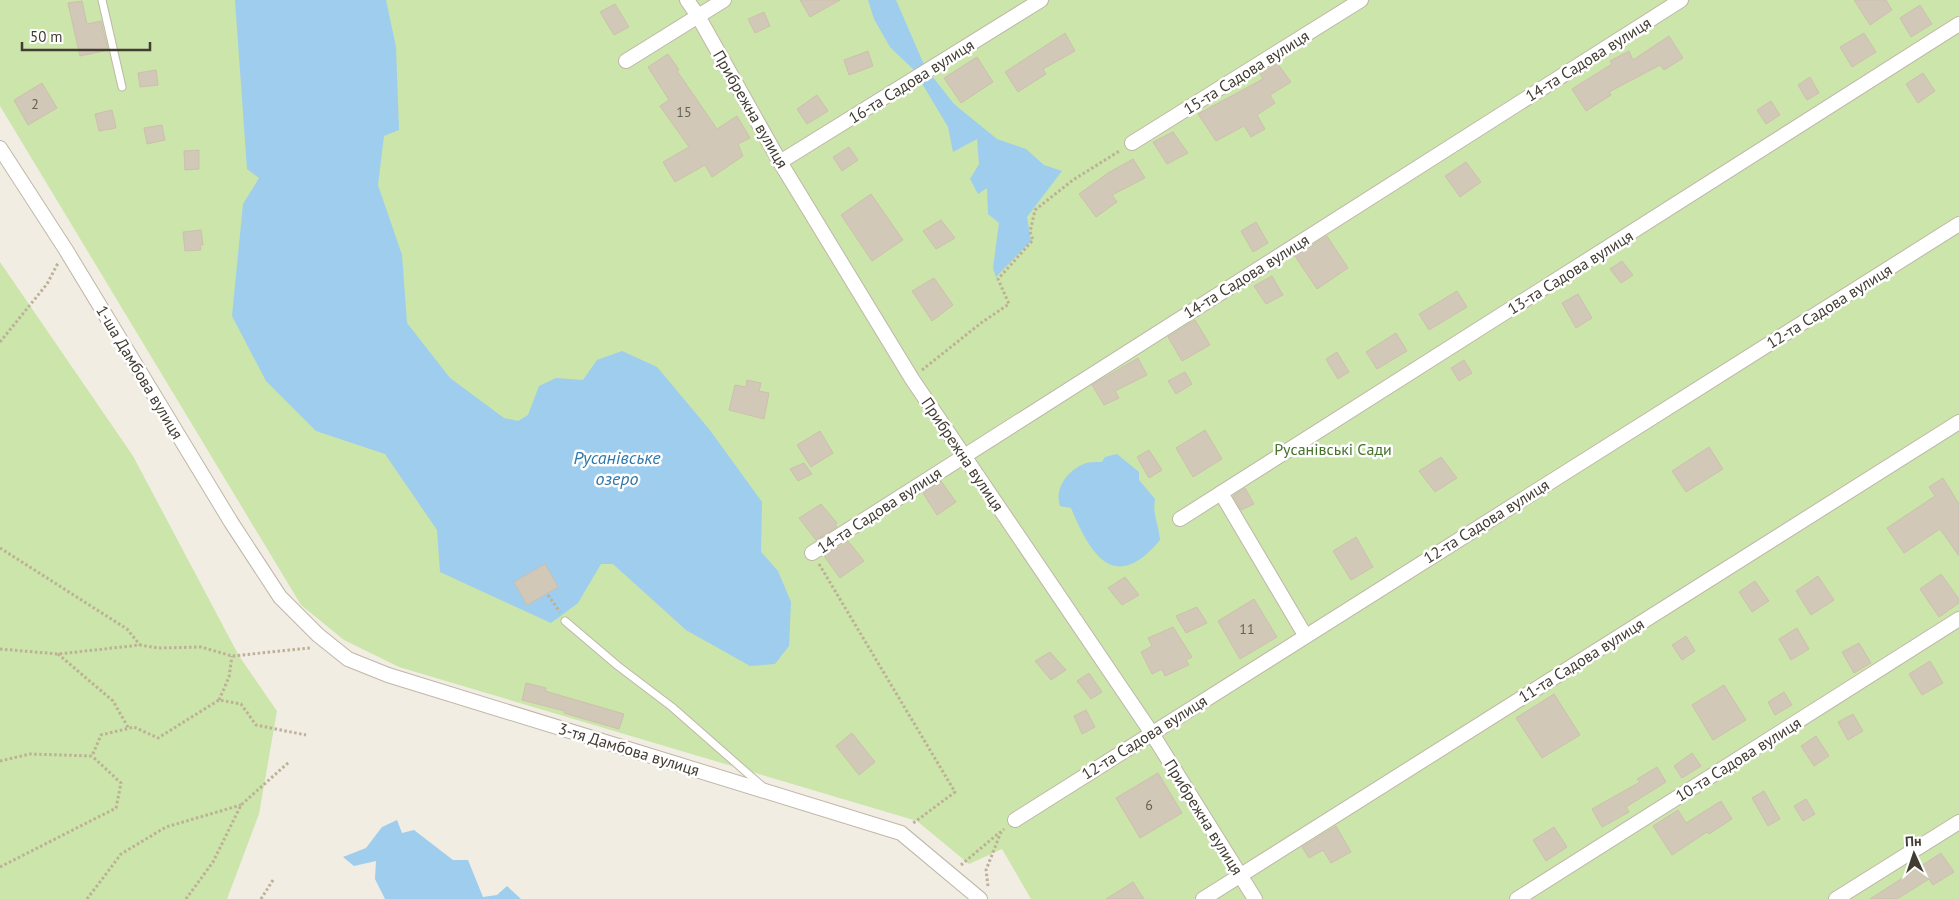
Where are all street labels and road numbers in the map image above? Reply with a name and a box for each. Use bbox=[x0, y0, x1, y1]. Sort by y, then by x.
street label: 14-та Садова вулиця bbox=[1522, 12, 1654, 106]
street label: 15-та Садова вулиця bbox=[1180, 25, 1312, 119]
street label: 16-та Садова вулиця bbox=[845, 34, 977, 128]
street label: Прибрежна вулиця bbox=[709, 46, 793, 172]
street label: 13-та Садова вулиця bbox=[1504, 225, 1636, 319]
street label: 14-та Садова вулиця bbox=[1180, 229, 1312, 323]
street label: 12-та Садова вулиця bbox=[1763, 259, 1895, 353]
street label: 1-ша Дамбова вулиця bbox=[92, 301, 188, 443]
street label: Прибрежна вулиця bbox=[918, 393, 1008, 515]
street label: 14-та Садова вулиця bbox=[813, 462, 945, 558]
street label: 12-та Садова вулиця bbox=[1420, 474, 1552, 568]
street label: 11-та Садова вулиця bbox=[1515, 613, 1647, 707]
street label: 12-та Садова вулиця bbox=[1078, 690, 1210, 784]
street label: 10-та Садова вулиця bbox=[1672, 712, 1804, 806]
street label: 3-тя Дамбова вулиця bbox=[556, 718, 702, 780]
street label: Прибрежна вулиця bbox=[1160, 755, 1248, 879]

